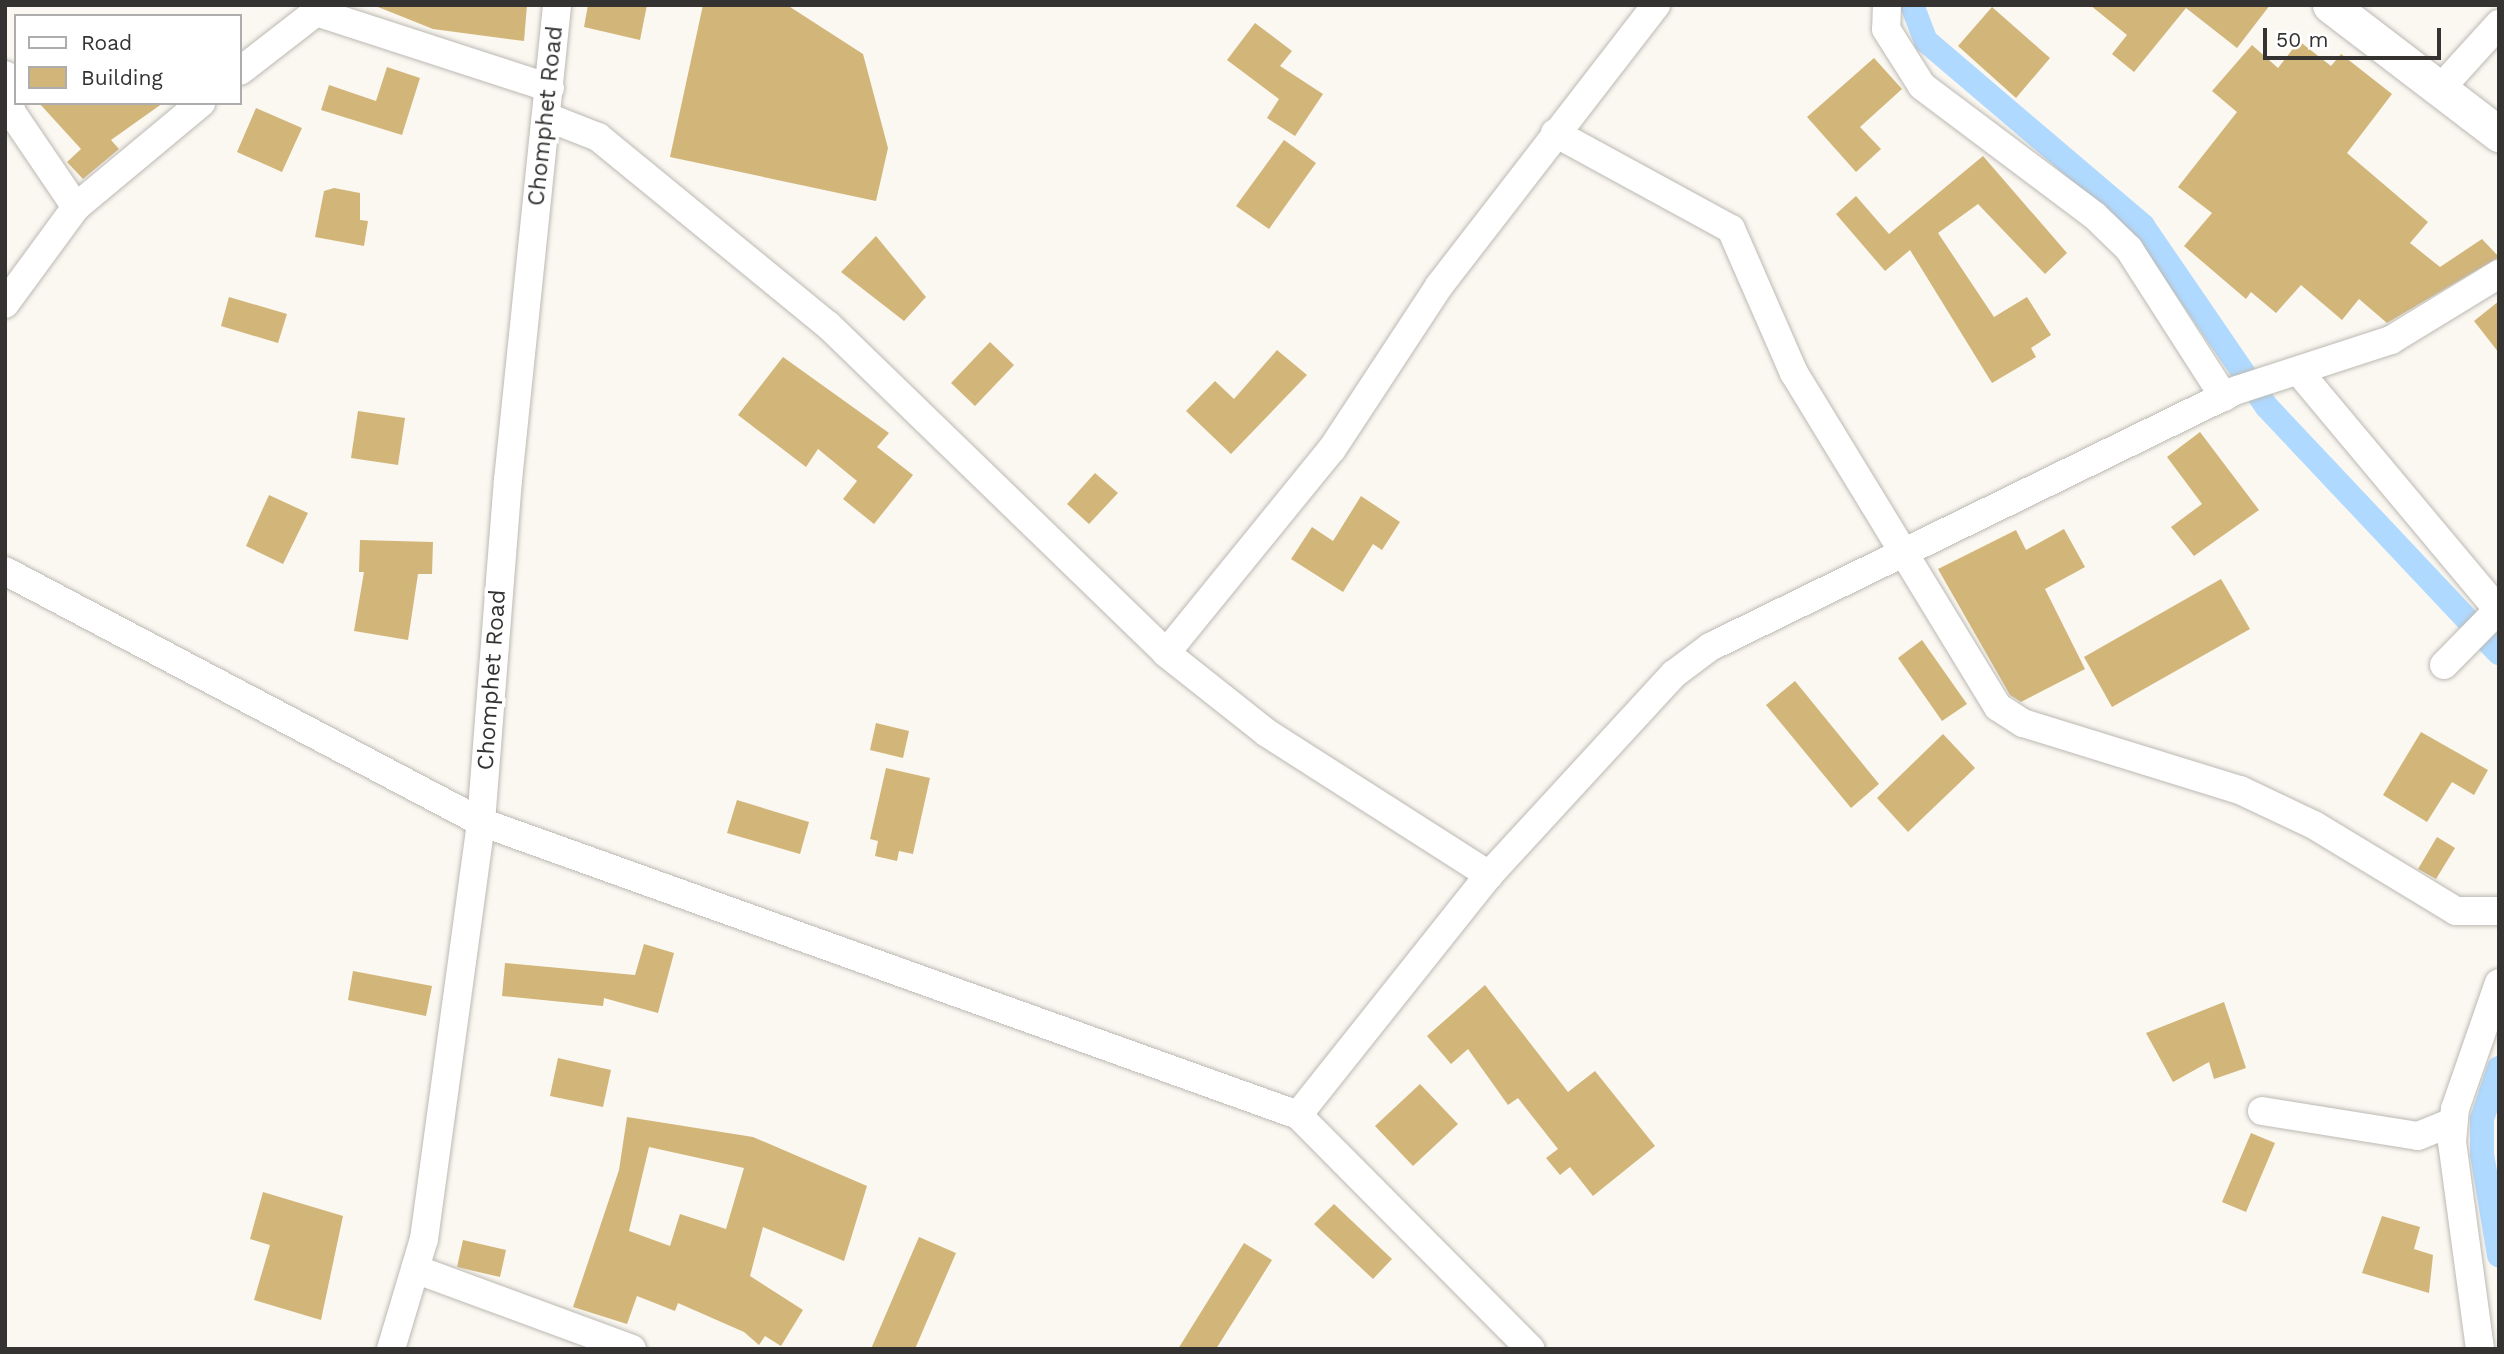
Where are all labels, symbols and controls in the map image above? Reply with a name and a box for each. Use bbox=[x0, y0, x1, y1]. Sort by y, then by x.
legend bbox=[14, 14, 242, 105]
scale bar bbox=[2266, 14, 2444, 58]
street label: Chomphet Road bbox=[523, 25, 569, 207]
text: 50 m bbox=[2276, 27, 2328, 52]
text: Road bbox=[81, 30, 132, 55]
text: Building bbox=[81, 65, 163, 90]
street label: Chomphet Road bbox=[472, 589, 512, 771]

